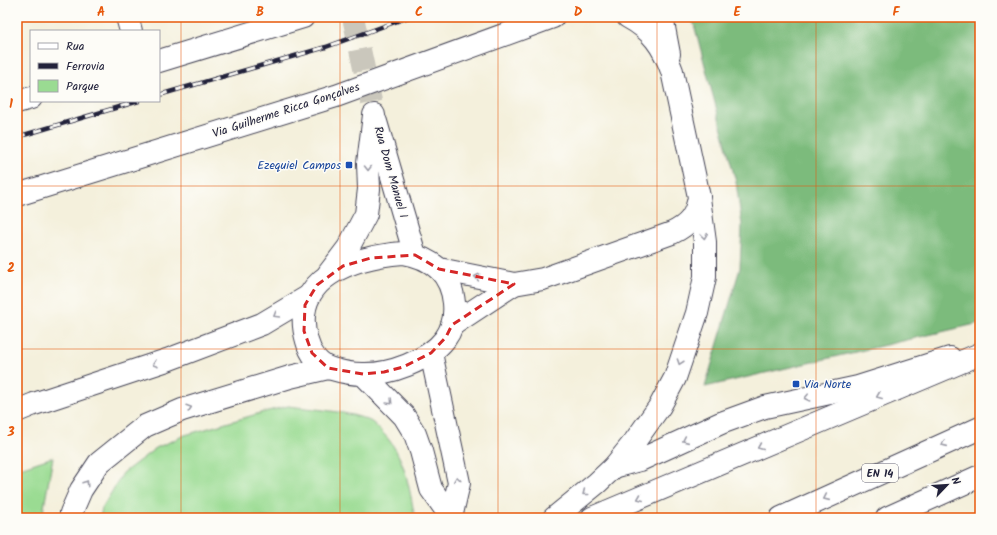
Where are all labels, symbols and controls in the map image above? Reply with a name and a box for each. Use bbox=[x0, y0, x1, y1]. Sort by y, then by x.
text: A bbox=[97, 2, 105, 23]
text: B bbox=[256, 2, 264, 23]
text: C bbox=[415, 2, 423, 23]
text: D bbox=[574, 2, 583, 23]
text: E bbox=[733, 2, 741, 23]
text: F bbox=[892, 2, 900, 23]
legend bbox=[30, 30, 160, 102]
text: Rua bbox=[66, 37, 85, 56]
text: Ferrovia bbox=[66, 57, 105, 76]
text: Parque bbox=[66, 77, 100, 96]
street label: Via Guilherme Ricca Gonçalves bbox=[210, 78, 362, 143]
text: 1 bbox=[9, 94, 13, 115]
street label: Rua Dom Manuel I bbox=[368, 124, 413, 221]
place label: Ezequiel Campos bbox=[257, 156, 341, 175]
marker: Ezequiel Campos bbox=[344, 160, 354, 170]
one-way arrow bbox=[364, 165, 372, 171]
one-way arrow bbox=[699, 233, 708, 239]
text: 2 bbox=[7, 258, 15, 279]
one-way arrow bbox=[473, 273, 480, 281]
one-way arrow bbox=[273, 311, 280, 318]
one-way arrow bbox=[677, 358, 685, 365]
one-way arrow bbox=[152, 359, 159, 368]
place label: Via Norte bbox=[804, 375, 852, 394]
marker: Via Norte bbox=[791, 379, 801, 389]
one-way arrow bbox=[876, 391, 884, 399]
one-way arrow bbox=[804, 393, 811, 401]
one-way arrow bbox=[385, 397, 393, 405]
one-way arrow bbox=[185, 404, 192, 413]
text: 3 bbox=[6, 422, 15, 443]
one-way arrow bbox=[681, 435, 688, 443]
one-way arrow bbox=[941, 439, 949, 447]
one-way arrow bbox=[756, 442, 764, 450]
road number: EN 14 bbox=[862, 464, 898, 482]
north arrow bbox=[927, 465, 967, 505]
text: N bbox=[946, 474, 965, 488]
one-way arrow bbox=[453, 476, 462, 482]
one-way arrow bbox=[81, 480, 88, 487]
one-way arrow bbox=[582, 488, 589, 495]
one-way arrow bbox=[637, 493, 645, 501]
one-way arrow bbox=[823, 493, 830, 501]

